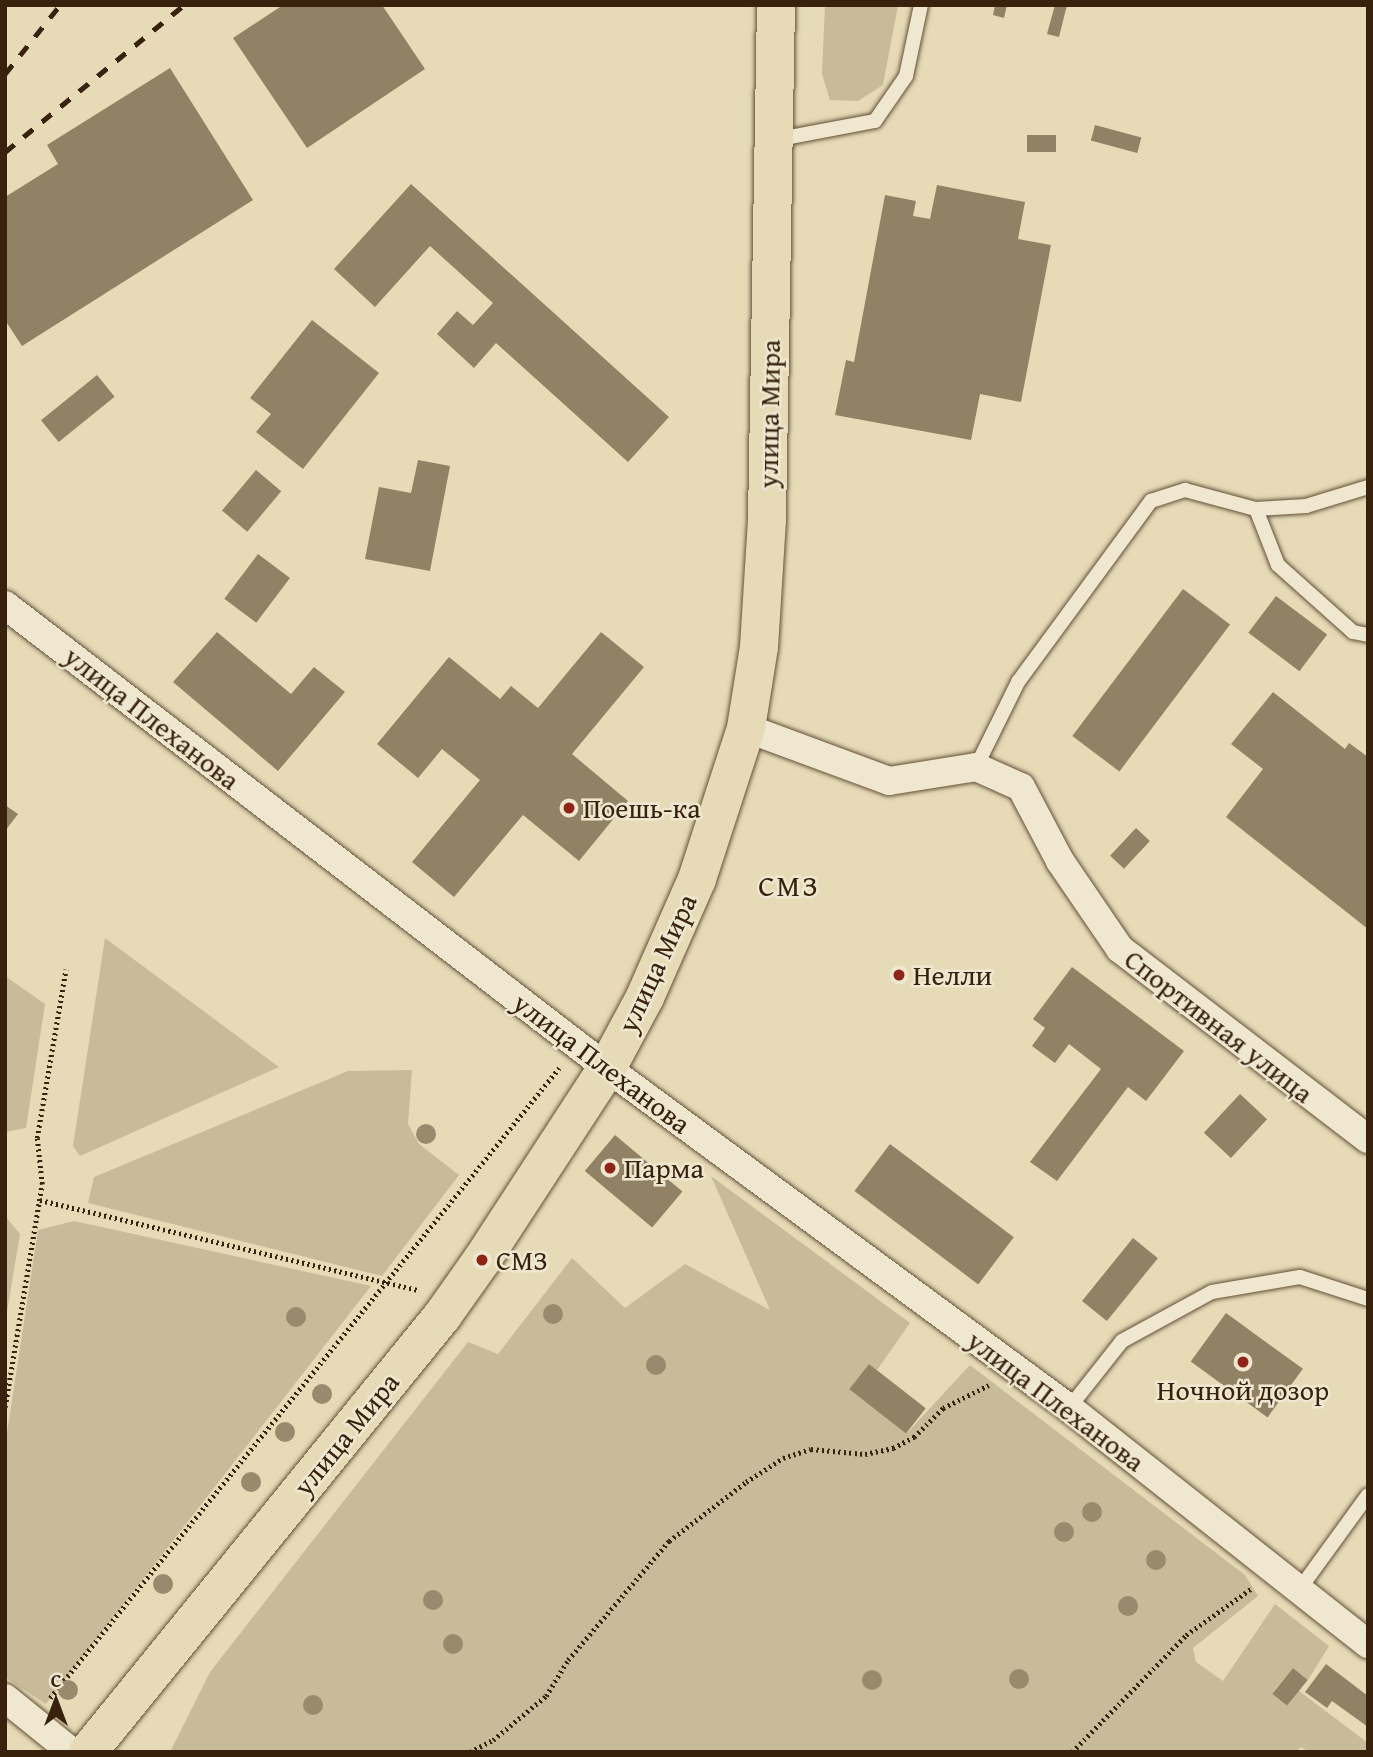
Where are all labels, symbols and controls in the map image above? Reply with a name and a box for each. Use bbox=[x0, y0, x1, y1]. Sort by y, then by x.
street label: улица Мира bbox=[751, 339, 787, 489]
street label: улица Плеханова bbox=[58, 639, 246, 797]
place label: Поешь-ка bbox=[583, 791, 700, 825]
marker: Поешь-ка bbox=[561, 800, 577, 816]
district label: СМЗ bbox=[759, 867, 819, 903]
street label: улица Мира bbox=[610, 888, 704, 1038]
street label: Спортивная улица bbox=[1118, 942, 1320, 1110]
place label: Нелли bbox=[913, 958, 992, 992]
marker: Нелли bbox=[891, 967, 907, 983]
street label: улица Плеханова bbox=[507, 985, 697, 1141]
place label: Парма bbox=[624, 1151, 704, 1185]
marker: Парма bbox=[602, 1160, 618, 1176]
place label: СМЗ bbox=[496, 1243, 548, 1277]
marker: СМЗ bbox=[474, 1252, 490, 1268]
street label: улица Плеханова bbox=[961, 1323, 1151, 1479]
marker: Ночной дозор bbox=[1235, 1354, 1251, 1370]
street label: улица Мира bbox=[286, 1366, 406, 1502]
place label: Ночной дозор bbox=[1157, 1373, 1329, 1407]
north arrow bbox=[21, 1666, 91, 1736]
text: С bbox=[51, 1666, 61, 1694]

